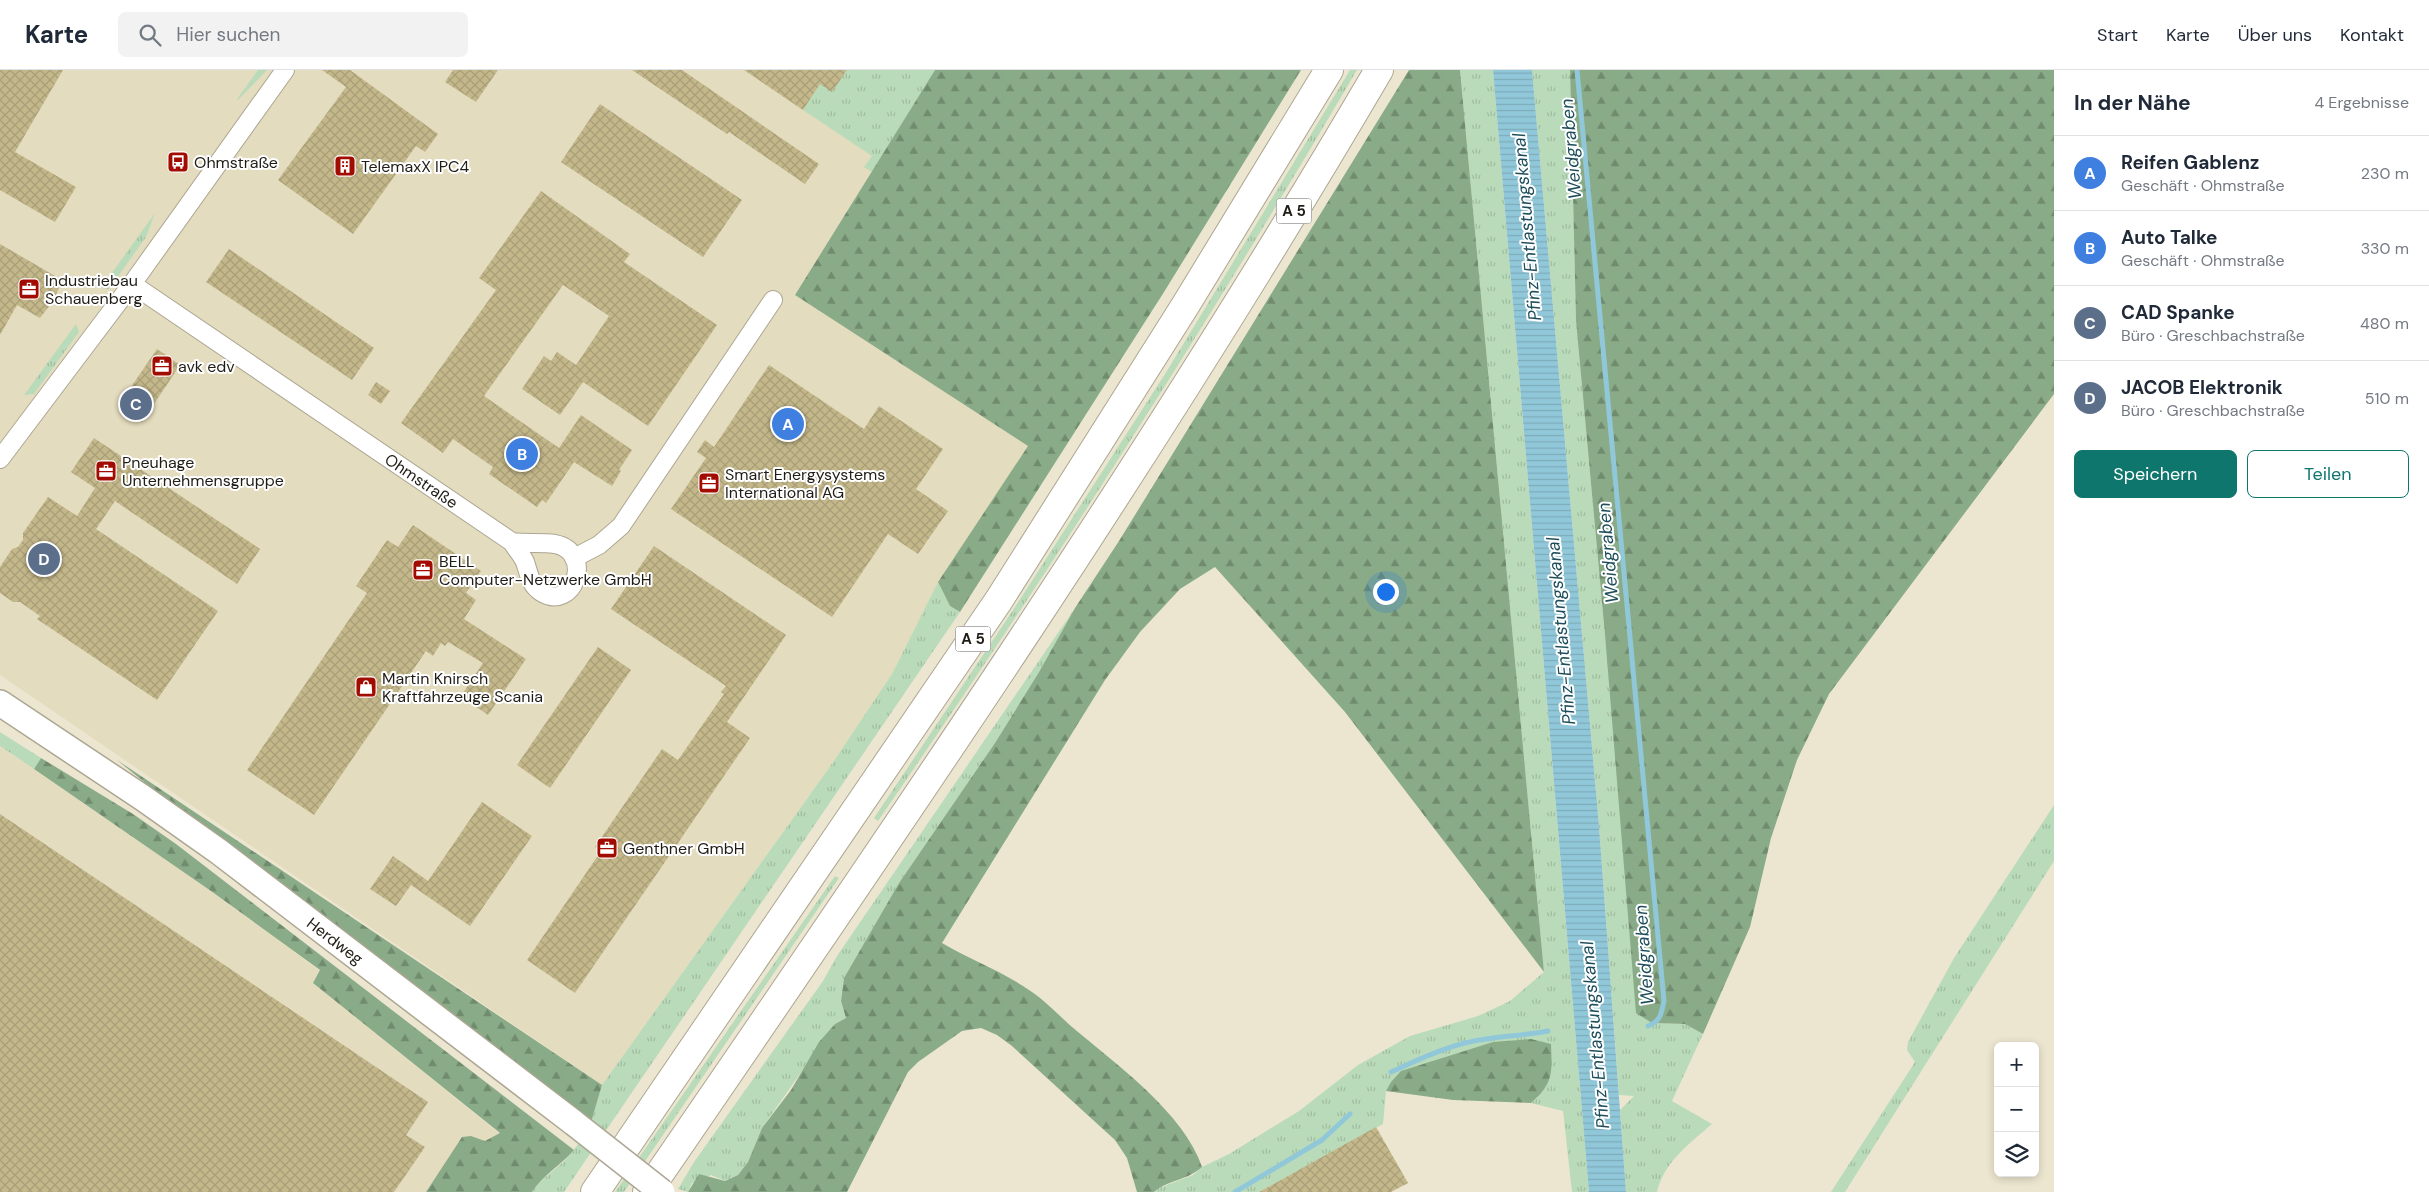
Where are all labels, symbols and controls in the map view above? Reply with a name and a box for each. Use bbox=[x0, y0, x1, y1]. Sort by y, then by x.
search box bbox=[118, 12, 468, 57]
text: Karte bbox=[25, 19, 88, 50]
icon: search bbox=[136, 21, 164, 49]
text: Hier suchen bbox=[176, 22, 281, 47]
text: Start bbox=[2097, 23, 2138, 47]
text: Karte bbox=[2166, 23, 2210, 47]
text: Über uns bbox=[2238, 23, 2312, 47]
text: Kontakt bbox=[2340, 23, 2404, 47]
text: In der Nähe bbox=[2074, 89, 2191, 117]
text: 4 Ergebnisse bbox=[2314, 92, 2409, 113]
water label: Weidgraben bbox=[1555, 98, 1587, 200]
water label: Pfinz-Entlastungskanal bbox=[1507, 131, 1547, 322]
bus stop icon: Ohmstraße bbox=[166, 150, 190, 174]
text: Reifen Gablenz bbox=[2121, 150, 2259, 175]
place label: Ohmstraße bbox=[194, 152, 278, 173]
building icon: TelemaxX IPC4 bbox=[333, 154, 357, 178]
place label: TelemaxX IPC4 bbox=[361, 156, 470, 177]
text: A bbox=[2084, 163, 2096, 184]
text: 230 m bbox=[2361, 163, 2409, 184]
text: Geschäft · Ohmstraße bbox=[2121, 175, 2285, 196]
road number: A 5 bbox=[1276, 198, 1312, 224]
text: Auto Talke bbox=[2121, 225, 2218, 250]
text: B bbox=[2085, 238, 2095, 259]
text: 330 m bbox=[2361, 238, 2409, 259]
text: Geschäft · Ohmstraße bbox=[2121, 250, 2285, 271]
place label: Industriebau Schauenberg bbox=[45, 270, 143, 309]
office icon: Industriebau Schauenberg bbox=[17, 277, 41, 301]
text: CAD Spanke bbox=[2121, 300, 2235, 325]
text: C bbox=[2084, 313, 2096, 334]
text: 480 m bbox=[2360, 313, 2409, 334]
text: Büro · Greschbachstraße bbox=[2121, 325, 2305, 346]
office icon: avk edv bbox=[150, 354, 174, 378]
place label: avk edv bbox=[178, 356, 235, 377]
text: JACOB Elektronik bbox=[2121, 375, 2283, 400]
pin: C bbox=[120, 385, 152, 423]
text: D bbox=[2084, 388, 2096, 409]
text: 510 m bbox=[2365, 388, 2409, 409]
text: Büro · Greschbachstraße bbox=[2121, 400, 2305, 421]
pin: A bbox=[772, 405, 804, 443]
pin: B bbox=[506, 435, 538, 473]
street label: Ohmstraße bbox=[381, 448, 462, 513]
button: Speichern bbox=[2074, 450, 2237, 498]
button: Teilen bbox=[2247, 450, 2409, 498]
place label: Pneuhage Unternehmensgruppe bbox=[122, 452, 284, 491]
office icon: Pneuhage Unternehmensgruppe bbox=[94, 459, 118, 483]
place label: Smart Energysystems International AG bbox=[725, 464, 885, 503]
office icon: Smart Energysystems International AG bbox=[697, 471, 721, 495]
water label: Weidgraben bbox=[1592, 502, 1624, 604]
water label: Pfinz-Entlastungskanal bbox=[1541, 535, 1581, 726]
pin: D bbox=[28, 540, 60, 578]
place label: BELL Computer-Netzwerke GmbH bbox=[439, 551, 652, 590]
office icon: BELL Computer-Netzwerke GmbH bbox=[411, 558, 435, 582]
your location bbox=[1373, 579, 1399, 605]
road number: A 5 bbox=[956, 626, 990, 652]
place label: Martin Knirsch Kraftfahrzeuge Scania bbox=[382, 668, 543, 707]
shop icon: Martin Knirsch Kraftfahrzeuge Scania bbox=[354, 675, 378, 699]
office icon: Genthner GmbH bbox=[595, 836, 619, 860]
place label: Genthner GmbH bbox=[623, 838, 745, 859]
water label: Weidgraben bbox=[1629, 904, 1659, 1006]
street label: Herdweg bbox=[303, 912, 368, 969]
water label: Pfinz-Entlastungskanal bbox=[1575, 939, 1615, 1130]
map controls bbox=[1994, 1042, 2039, 1177]
button: + bbox=[1994, 1042, 2039, 1087]
button: − bbox=[1994, 1087, 2039, 1132]
button: layers bbox=[1994, 1132, 2039, 1177]

